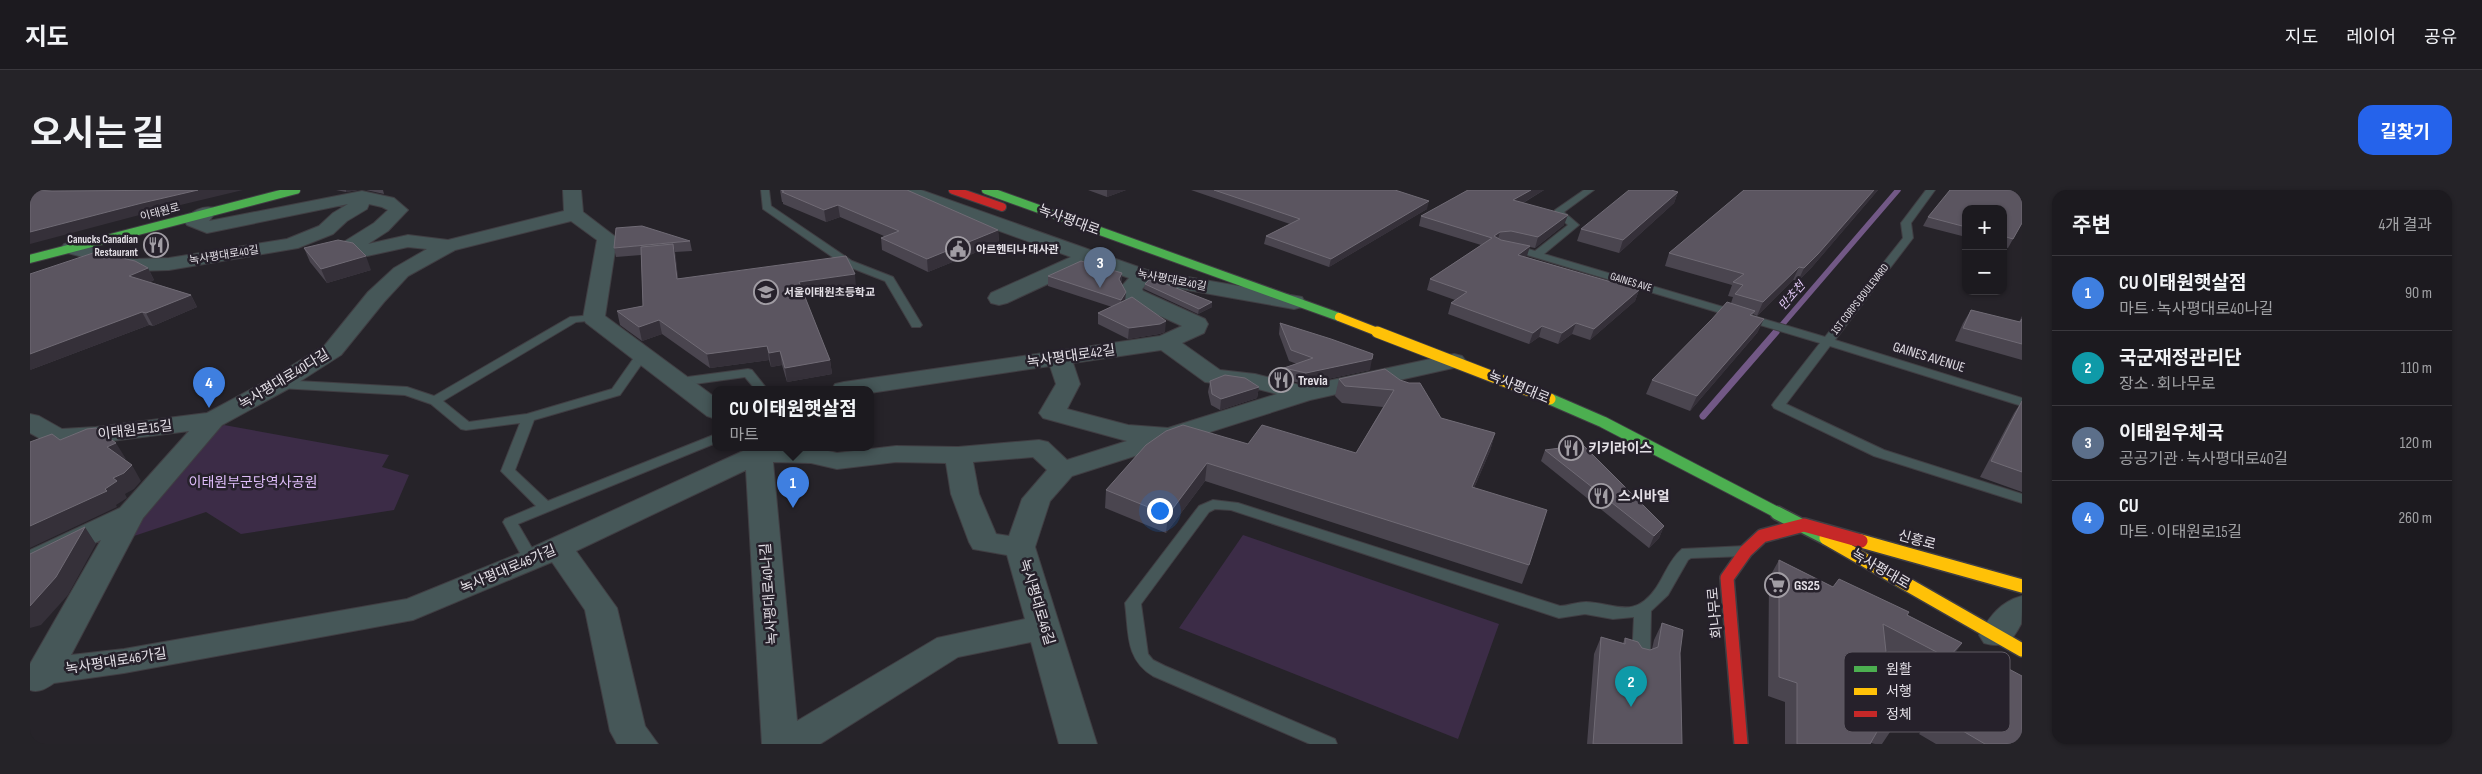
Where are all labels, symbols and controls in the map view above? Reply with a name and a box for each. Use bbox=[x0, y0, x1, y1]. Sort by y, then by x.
text: 지도 bbox=[25, 23, 69, 52]
text: 지도 bbox=[2285, 27, 2318, 48]
text: 레이어 bbox=[2346, 27, 2396, 48]
text: 공유 bbox=[2424, 27, 2457, 48]
button: 길찾기 bbox=[2358, 105, 2452, 155]
text: 오시는 길 bbox=[30, 113, 164, 156]
street label: 이태원로 bbox=[139, 200, 181, 224]
street label: 녹사평대로 bbox=[1036, 201, 1102, 239]
map controls bbox=[1962, 205, 2007, 295]
button: + bbox=[1962, 205, 2007, 250]
text: 주변 bbox=[2072, 213, 2111, 238]
text: 4개 결과 bbox=[2379, 216, 2432, 235]
restaurant icon: Canucks Canadian Restaurant bbox=[143, 232, 169, 258]
place label: Canucks Canadian Restaurant bbox=[67, 233, 138, 259]
public building icon: 아르헨티나 대사관 bbox=[945, 236, 971, 262]
street label: 녹사평대로40길 bbox=[188, 243, 260, 267]
place label: 아르헨티나 대사관 bbox=[976, 243, 1059, 256]
pin: 3 bbox=[1084, 247, 1116, 288]
button: − bbox=[1962, 250, 2007, 295]
street label: 1ST CORPS BOULEVARD bbox=[1828, 261, 1892, 337]
street label: 녹사평대로40길 bbox=[1136, 267, 1208, 293]
street label: GAINES AVE bbox=[1609, 270, 1653, 294]
text: CU 이태원햇살점 bbox=[2119, 272, 2247, 295]
water label: 만초천 bbox=[1775, 277, 1810, 313]
school or university icon: 서울이태원초등학교 bbox=[753, 279, 779, 305]
text: 1 bbox=[2085, 284, 2091, 303]
text: 90 m bbox=[2405, 284, 2432, 303]
place label: 서울이태원초등학교 bbox=[784, 286, 875, 299]
text: 마트 · 녹사평대로40나길 bbox=[2119, 300, 2274, 319]
street label: GAINES AVENUE bbox=[1891, 338, 1967, 376]
street label: 녹사평대로42길 bbox=[1026, 341, 1116, 371]
street label: 녹사평대로40다길 bbox=[236, 345, 332, 413]
text: 국군재정관리단 bbox=[2119, 347, 2241, 370]
text: 2 bbox=[2084, 359, 2092, 378]
text: 110 m bbox=[2401, 359, 2432, 378]
pin: 4 bbox=[193, 367, 225, 408]
restaurant icon: Trevia bbox=[1268, 367, 1294, 393]
street label: 녹사평대로 bbox=[1486, 367, 1552, 407]
place label: Trevia bbox=[1298, 372, 1328, 389]
text: 장소 · 회나무로 bbox=[2119, 375, 2216, 394]
popup bbox=[712, 386, 874, 451]
text: CU 이태원햇살점 bbox=[729, 398, 857, 421]
street label: 이태원로15길 bbox=[97, 417, 173, 443]
text: 이태원우체국 bbox=[2119, 422, 2224, 445]
text: 마트 bbox=[729, 426, 759, 445]
text: 3 bbox=[2084, 434, 2092, 453]
text: 120 m bbox=[2400, 434, 2432, 453]
restaurant icon: 키키라이스 bbox=[1558, 435, 1584, 461]
place label: 키키라이스 bbox=[1588, 440, 1653, 457]
text: 공공기관 · 녹사평대로40길 bbox=[2119, 450, 2288, 469]
pin: 1 bbox=[777, 467, 809, 508]
park label: 이태원부군당역사공원 bbox=[189, 474, 317, 491]
restaurant icon: 스시바얼 bbox=[1588, 483, 1614, 509]
place label: 스시바얼 bbox=[1618, 488, 1670, 505]
text: CU bbox=[2119, 495, 2139, 518]
your location bbox=[1147, 498, 1173, 524]
text: 4 bbox=[2084, 509, 2092, 528]
text: 260 m bbox=[2398, 509, 2432, 528]
text: 마트 · 이태원로15길 bbox=[2119, 523, 2242, 542]
street label: 신흥로 bbox=[1896, 527, 1938, 553]
street label: 녹사평대로46가길 bbox=[458, 541, 558, 597]
street label: 녹사평대로40나길 bbox=[757, 542, 781, 646]
street label: 녹사평대로 bbox=[1849, 546, 1913, 593]
street label: 녹사평대로46길 bbox=[1016, 557, 1058, 647]
supermarket icon: GS25 bbox=[1764, 572, 1790, 598]
place label: GS25 bbox=[1794, 577, 1820, 594]
street label: 회나무로 bbox=[1704, 586, 1726, 639]
street label: 녹사평대로46가길 bbox=[64, 645, 168, 677]
legend bbox=[1844, 652, 2010, 732]
text: 원활 bbox=[1886, 661, 1912, 678]
pin: 2 bbox=[1615, 666, 1647, 707]
text: 서행 bbox=[1886, 683, 1912, 700]
text: 정체 bbox=[1886, 706, 1912, 723]

